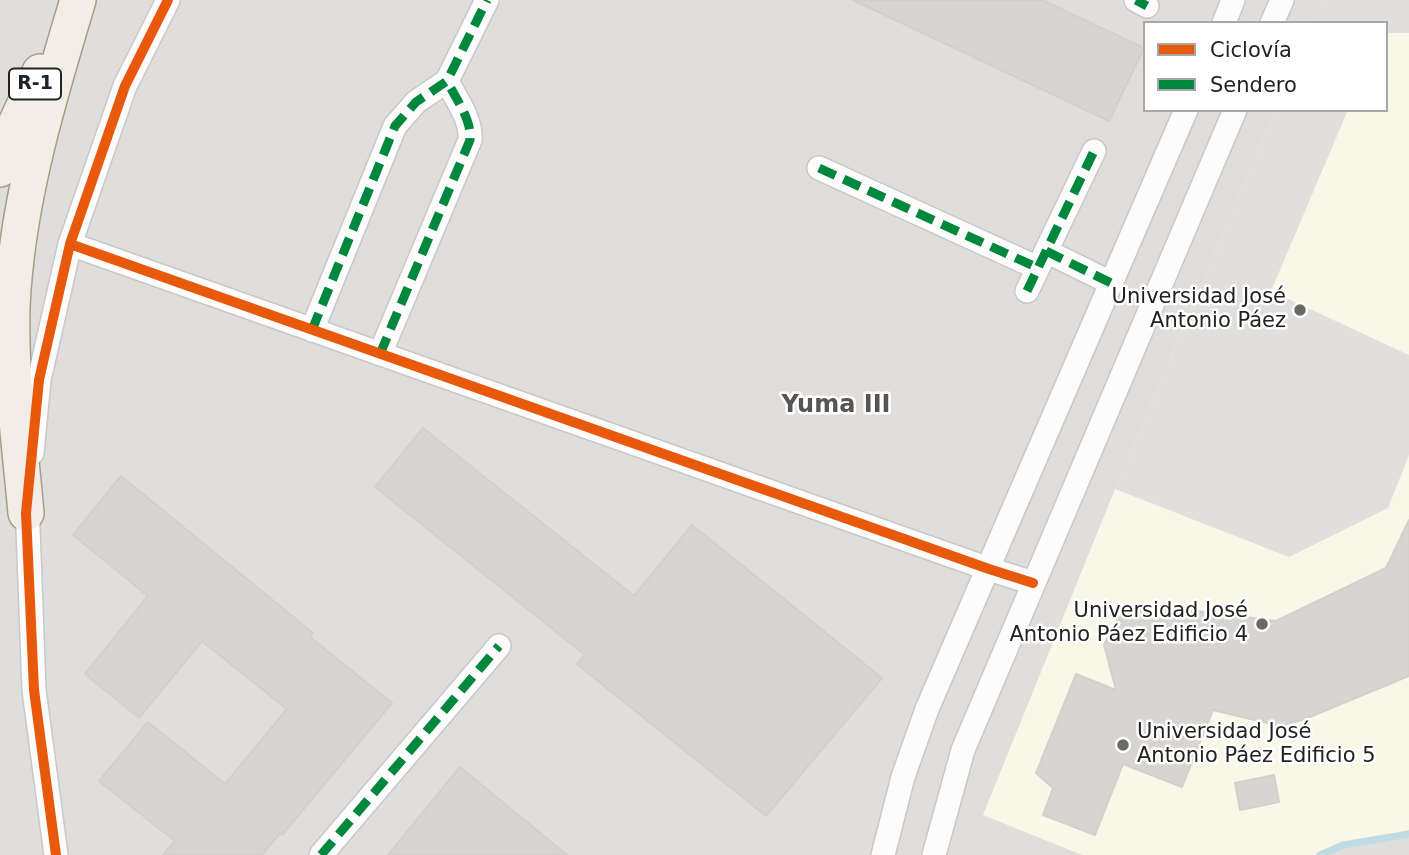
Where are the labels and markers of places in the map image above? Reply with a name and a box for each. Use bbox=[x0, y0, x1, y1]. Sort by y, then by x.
place label: Universidad José Antonio Páez bbox=[1112, 285, 1286, 335]
marker: Universidad José Antonio Páez bbox=[1292, 302, 1308, 318]
place label: Universidad José Antonio Páez Edificio 4 bbox=[1009, 599, 1248, 649]
marker: Universidad José Antonio Páez Edificio 4 bbox=[1254, 616, 1270, 632]
place label: Universidad José Antonio Páez Edificio 5 bbox=[1137, 720, 1376, 770]
marker: Universidad José Antonio Páez Edificio 5 bbox=[1115, 737, 1131, 753]

